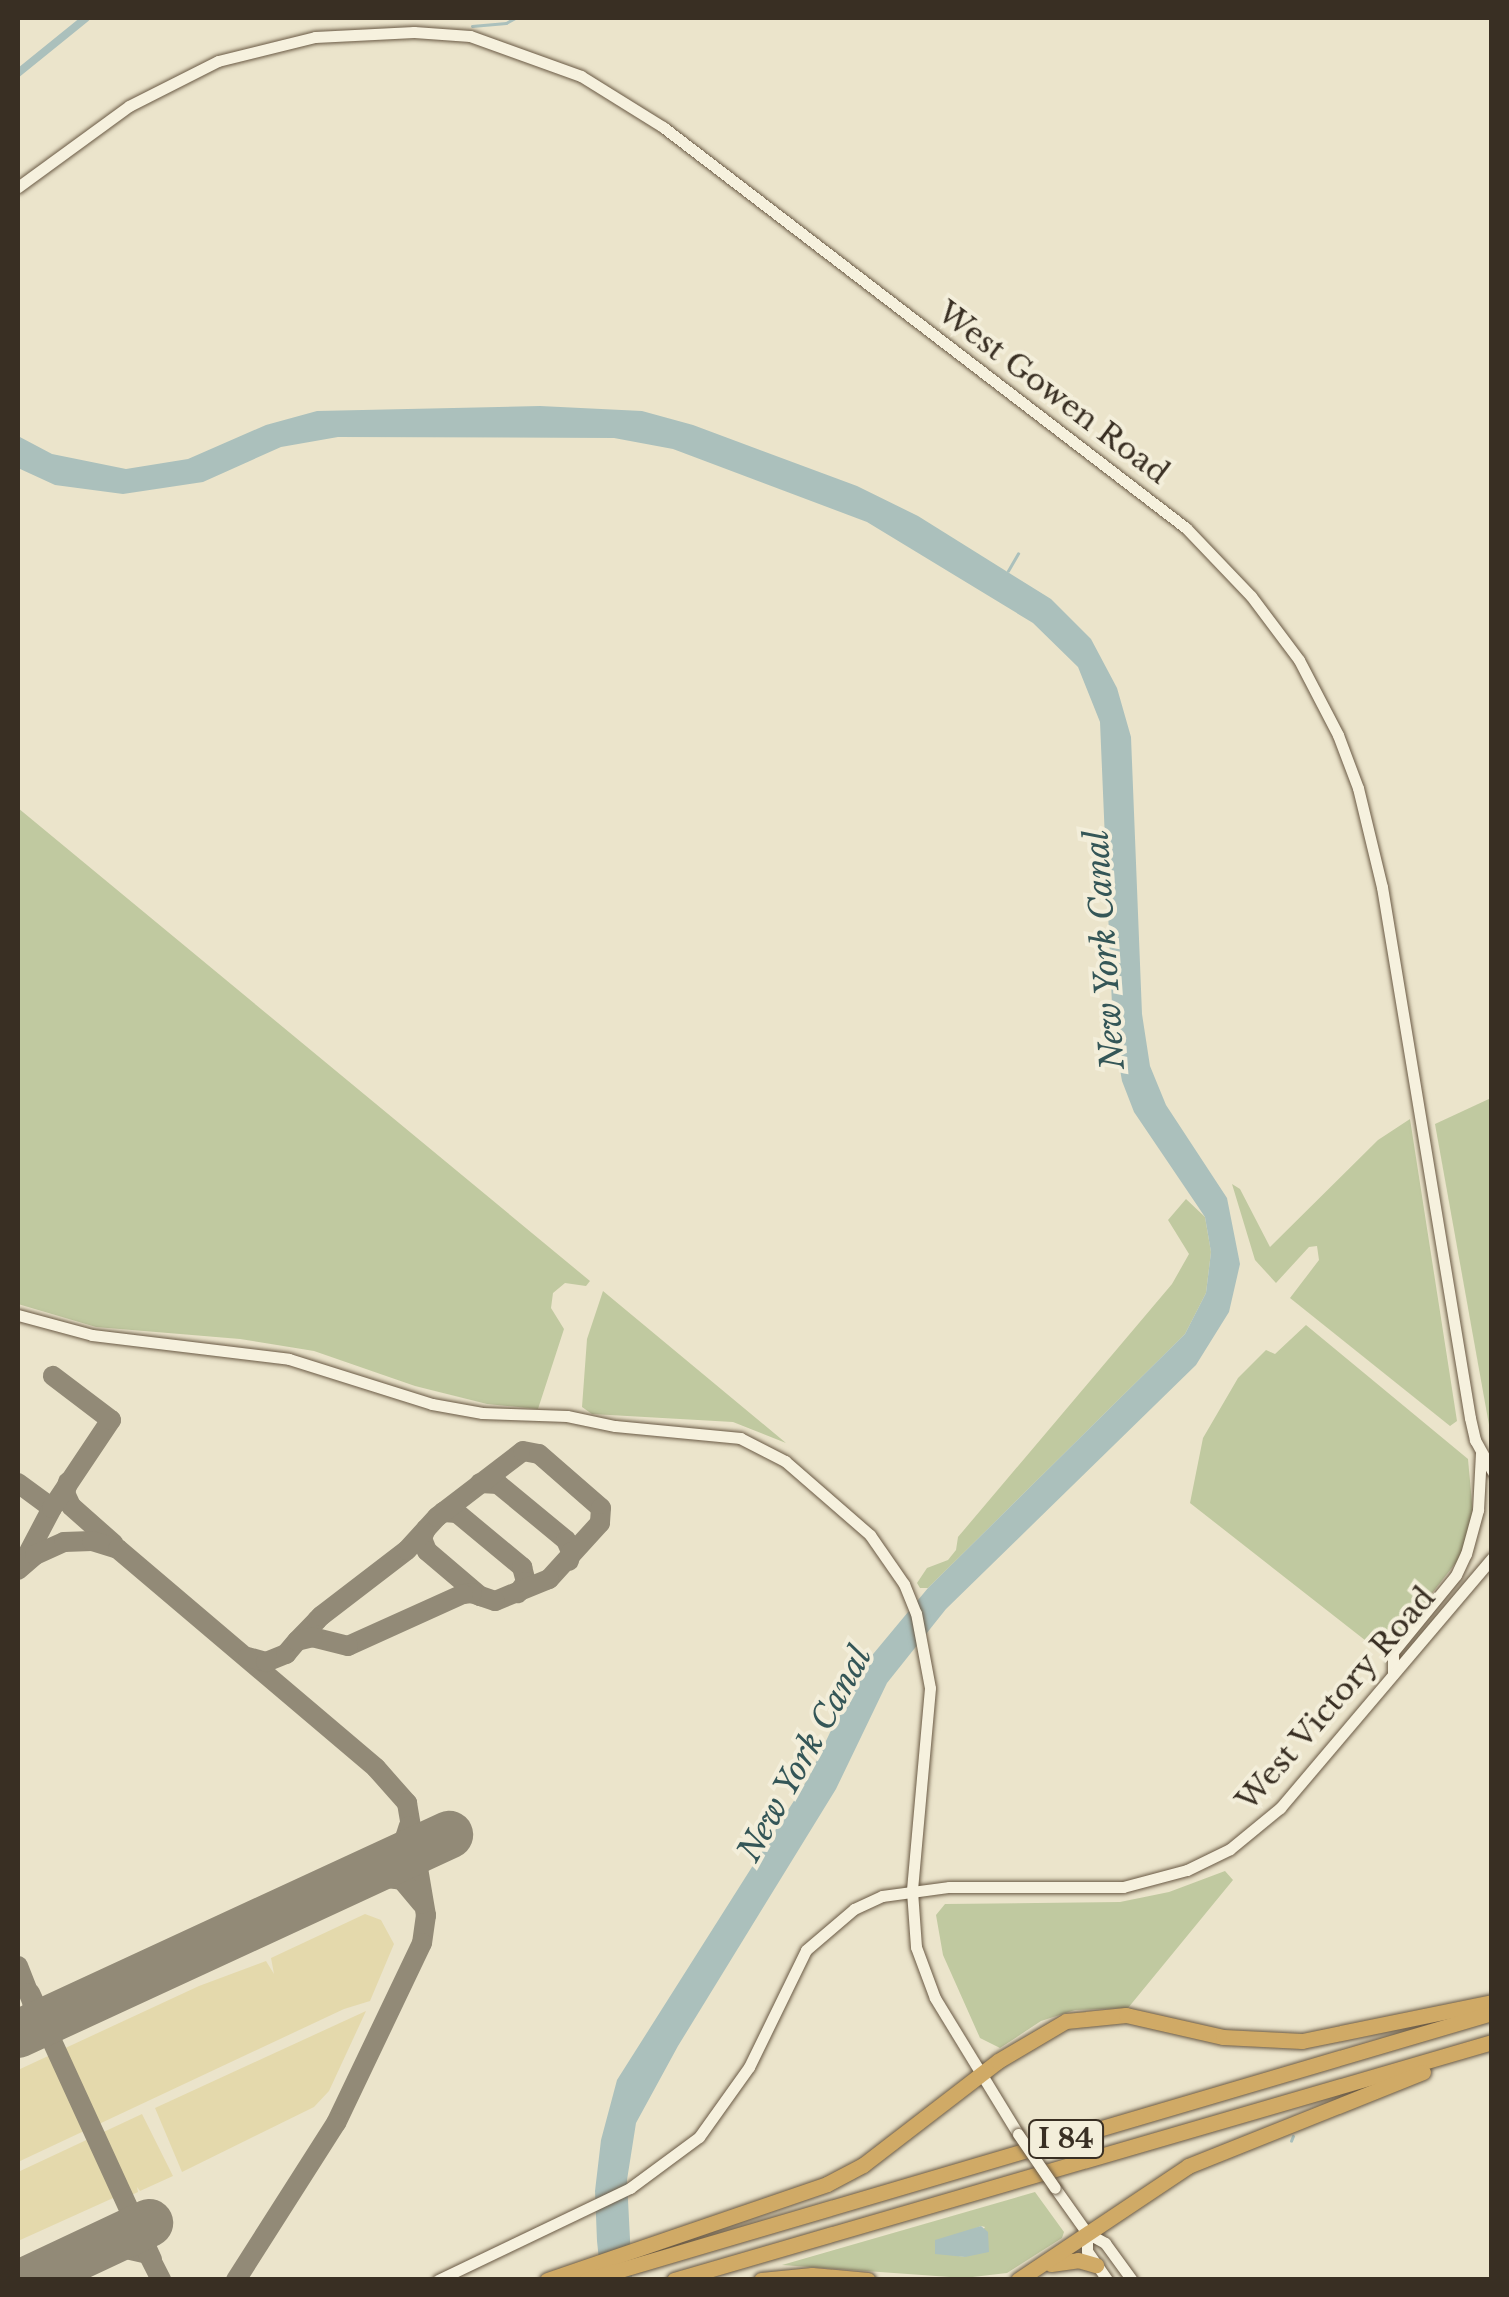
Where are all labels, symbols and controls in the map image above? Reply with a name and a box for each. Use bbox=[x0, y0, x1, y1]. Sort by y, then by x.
street label: West Gowen Road bbox=[930, 294, 1176, 492]
water label: New York Canal bbox=[1077, 828, 1133, 1072]
street label: West Victory Road bbox=[1229, 1579, 1443, 1819]
water label: New York Canal bbox=[730, 1639, 880, 1869]
road number: I 84 bbox=[1026, 2116, 1106, 2162]

